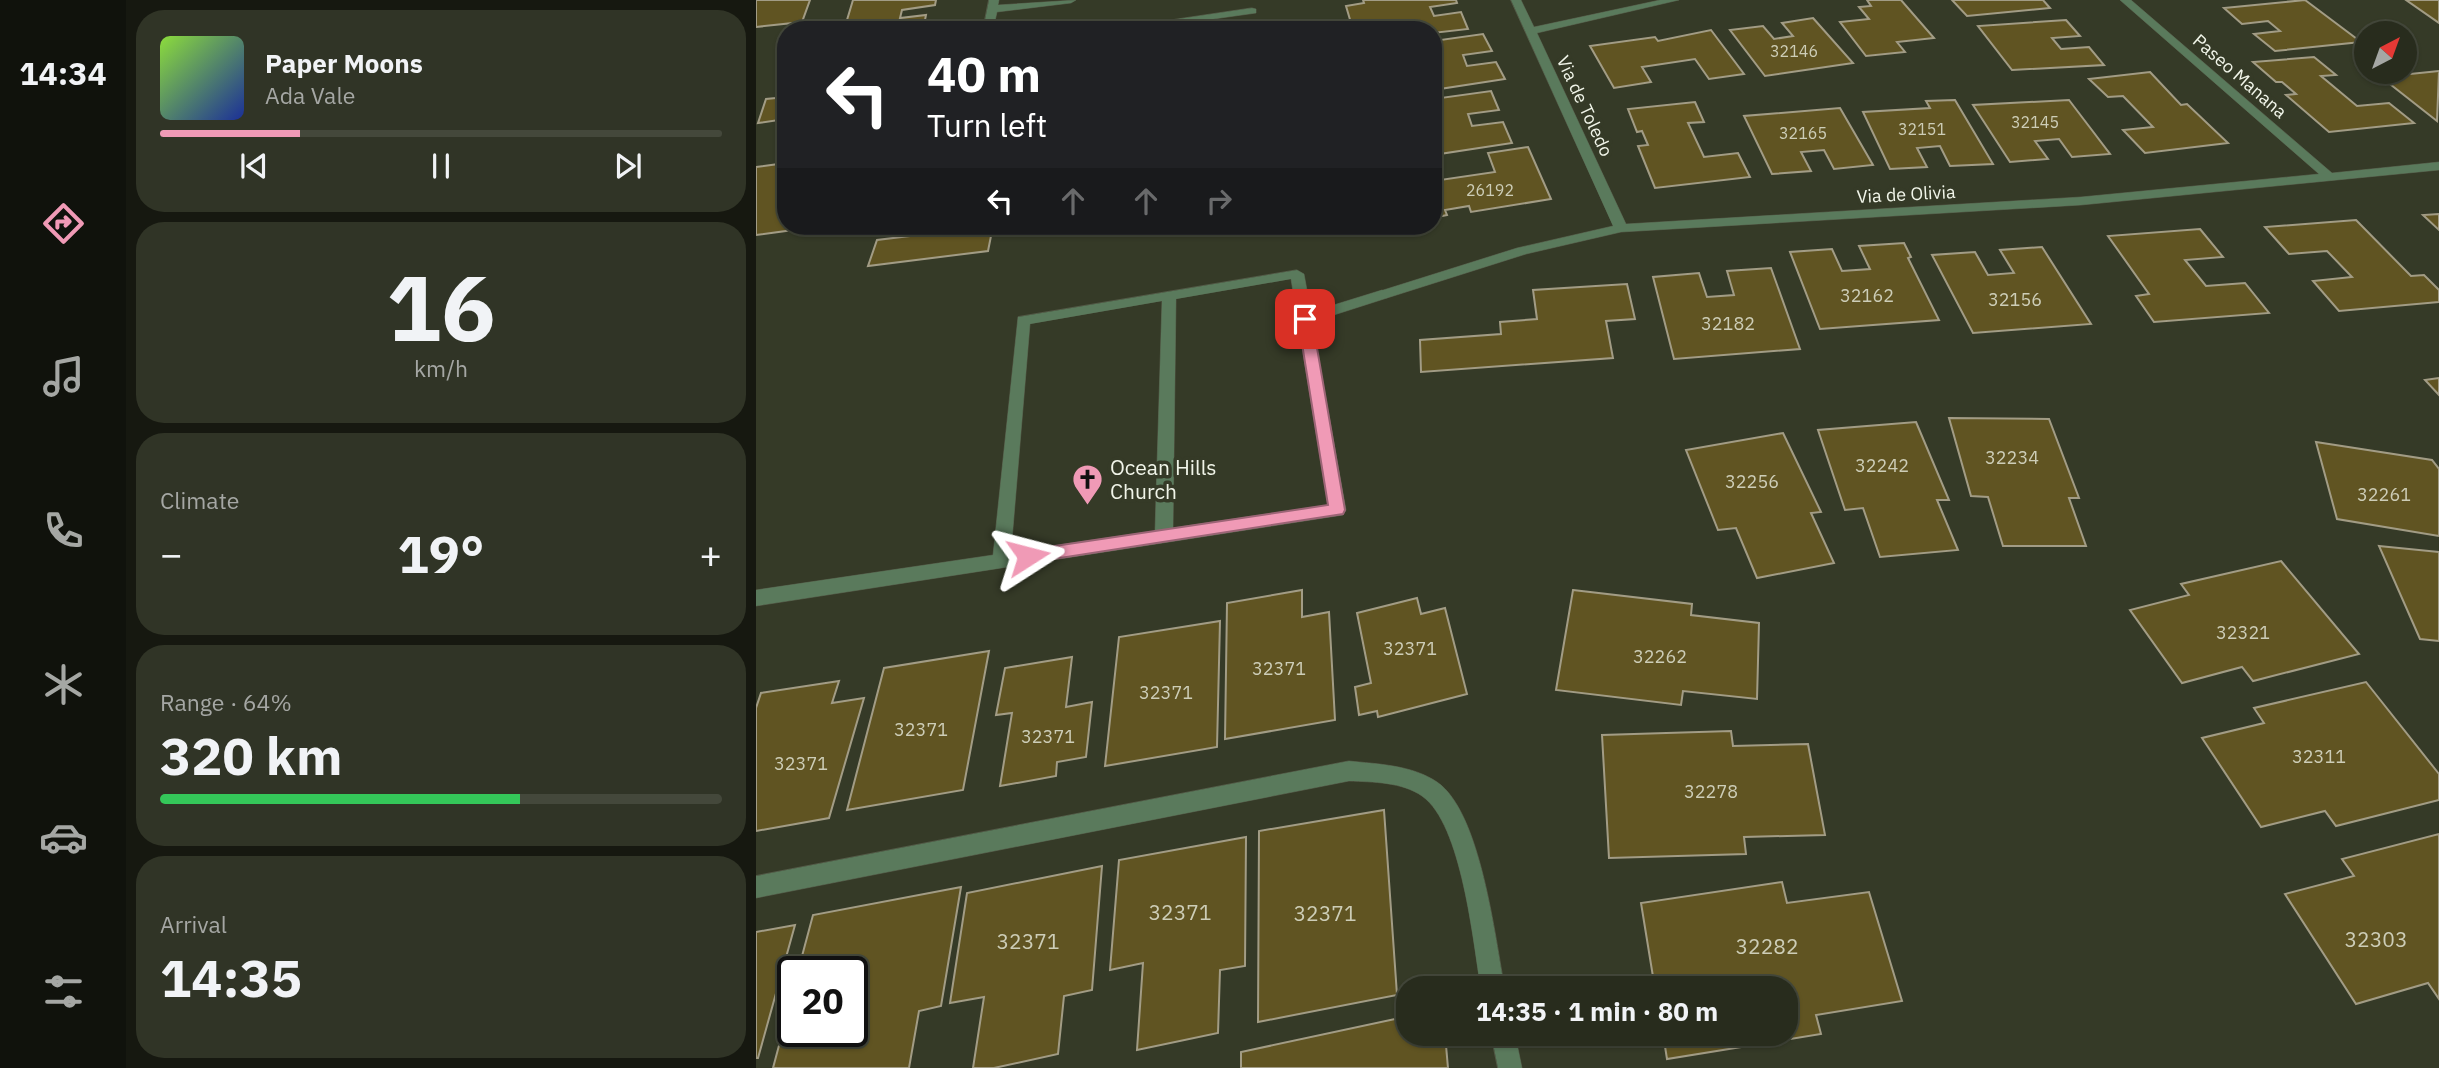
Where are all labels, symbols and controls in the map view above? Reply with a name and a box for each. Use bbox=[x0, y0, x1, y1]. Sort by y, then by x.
north arrow bbox=[2354, 21, 2417, 84]
map controls bbox=[2354, 21, 2417, 84]
street label: Paseo Manana bbox=[2188, 29, 2292, 123]
house number: 32146 bbox=[1770, 41, 1818, 61]
text: 40 m bbox=[927, 42, 1041, 105]
text: Paper Moons bbox=[265, 46, 423, 80]
icon: left bbox=[812, 49, 903, 140]
text: 14:34 bbox=[19, 52, 107, 94]
street label: Via de Toledo bbox=[1552, 52, 1618, 160]
text: Ada Vale bbox=[265, 80, 355, 110]
text: Turn left bbox=[927, 104, 1047, 146]
house number: 32145 bbox=[2011, 112, 2059, 132]
house number: 32151 bbox=[1898, 119, 1946, 139]
house number: 32165 bbox=[1779, 123, 1827, 143]
icon: previous bbox=[235, 147, 273, 185]
icon: pause bbox=[422, 147, 460, 185]
icon: next bbox=[609, 147, 647, 185]
house number: 26192 bbox=[1466, 180, 1514, 200]
street label: Via de Olivia bbox=[1856, 180, 1956, 208]
icon: left bbox=[981, 182, 1019, 220]
icon: ahead bbox=[1054, 182, 1092, 220]
icon: ahead bbox=[1127, 182, 1165, 220]
icon: right bbox=[1200, 182, 1238, 220]
icon: directions bbox=[39, 199, 88, 248]
text: 16 bbox=[386, 248, 496, 366]
house number: 32162 bbox=[1840, 284, 1894, 307]
house number: 32156 bbox=[1988, 288, 2042, 311]
pin bbox=[1275, 289, 1335, 349]
icon: arrive bbox=[1286, 300, 1324, 338]
house number: 32182 bbox=[1701, 312, 1755, 335]
icon: music bbox=[39, 352, 88, 401]
text: km/h bbox=[414, 353, 468, 383]
house number: 32234 bbox=[1985, 446, 2039, 469]
place label: Ocean Hills Church bbox=[1110, 453, 1217, 505]
house number: 32242 bbox=[1855, 454, 1909, 477]
church icon: Ocean Hills Church bbox=[1070, 462, 1104, 506]
house number: 32256 bbox=[1725, 470, 1779, 493]
house number: 32261 bbox=[2357, 483, 2411, 506]
text: Climate bbox=[160, 485, 239, 515]
icon: phone bbox=[39, 506, 88, 555]
position arrow bbox=[991, 519, 1065, 593]
text: 19° bbox=[398, 520, 484, 587]
text: − bbox=[160, 529, 183, 578]
text: + bbox=[699, 529, 722, 578]
house number: 32321 bbox=[2216, 621, 2270, 644]
house number: 32371 bbox=[1383, 637, 1437, 660]
house number: 32262 bbox=[1633, 645, 1687, 668]
house number: 32371 bbox=[1252, 657, 1306, 680]
icon: climate bbox=[39, 660, 88, 709]
house number: 32371 bbox=[1139, 681, 1193, 704]
text: Range · 64% bbox=[160, 687, 292, 717]
house number: 32371 bbox=[894, 718, 948, 741]
text: 320 km bbox=[160, 722, 342, 789]
house number: 32371 bbox=[1021, 725, 1075, 748]
house number: 32311 bbox=[2292, 745, 2346, 768]
house number: 32371 bbox=[774, 752, 828, 775]
house number: 32278 bbox=[1684, 780, 1738, 803]
icon: car bbox=[39, 813, 88, 862]
house number: 32371 bbox=[1149, 898, 1212, 926]
house number: 32371 bbox=[1294, 899, 1357, 927]
text: Arrival bbox=[160, 909, 227, 939]
house number: 32303 bbox=[2345, 925, 2408, 953]
house number: 32371 bbox=[997, 927, 1060, 955]
house number: 32282 bbox=[1736, 932, 1799, 960]
text: 14:35 bbox=[160, 944, 302, 1011]
speed limit sign: 20 bbox=[777, 956, 868, 1047]
icon: filters bbox=[39, 967, 88, 1016]
text: 14:35 · 1 min · 80 m bbox=[1476, 994, 1718, 1028]

